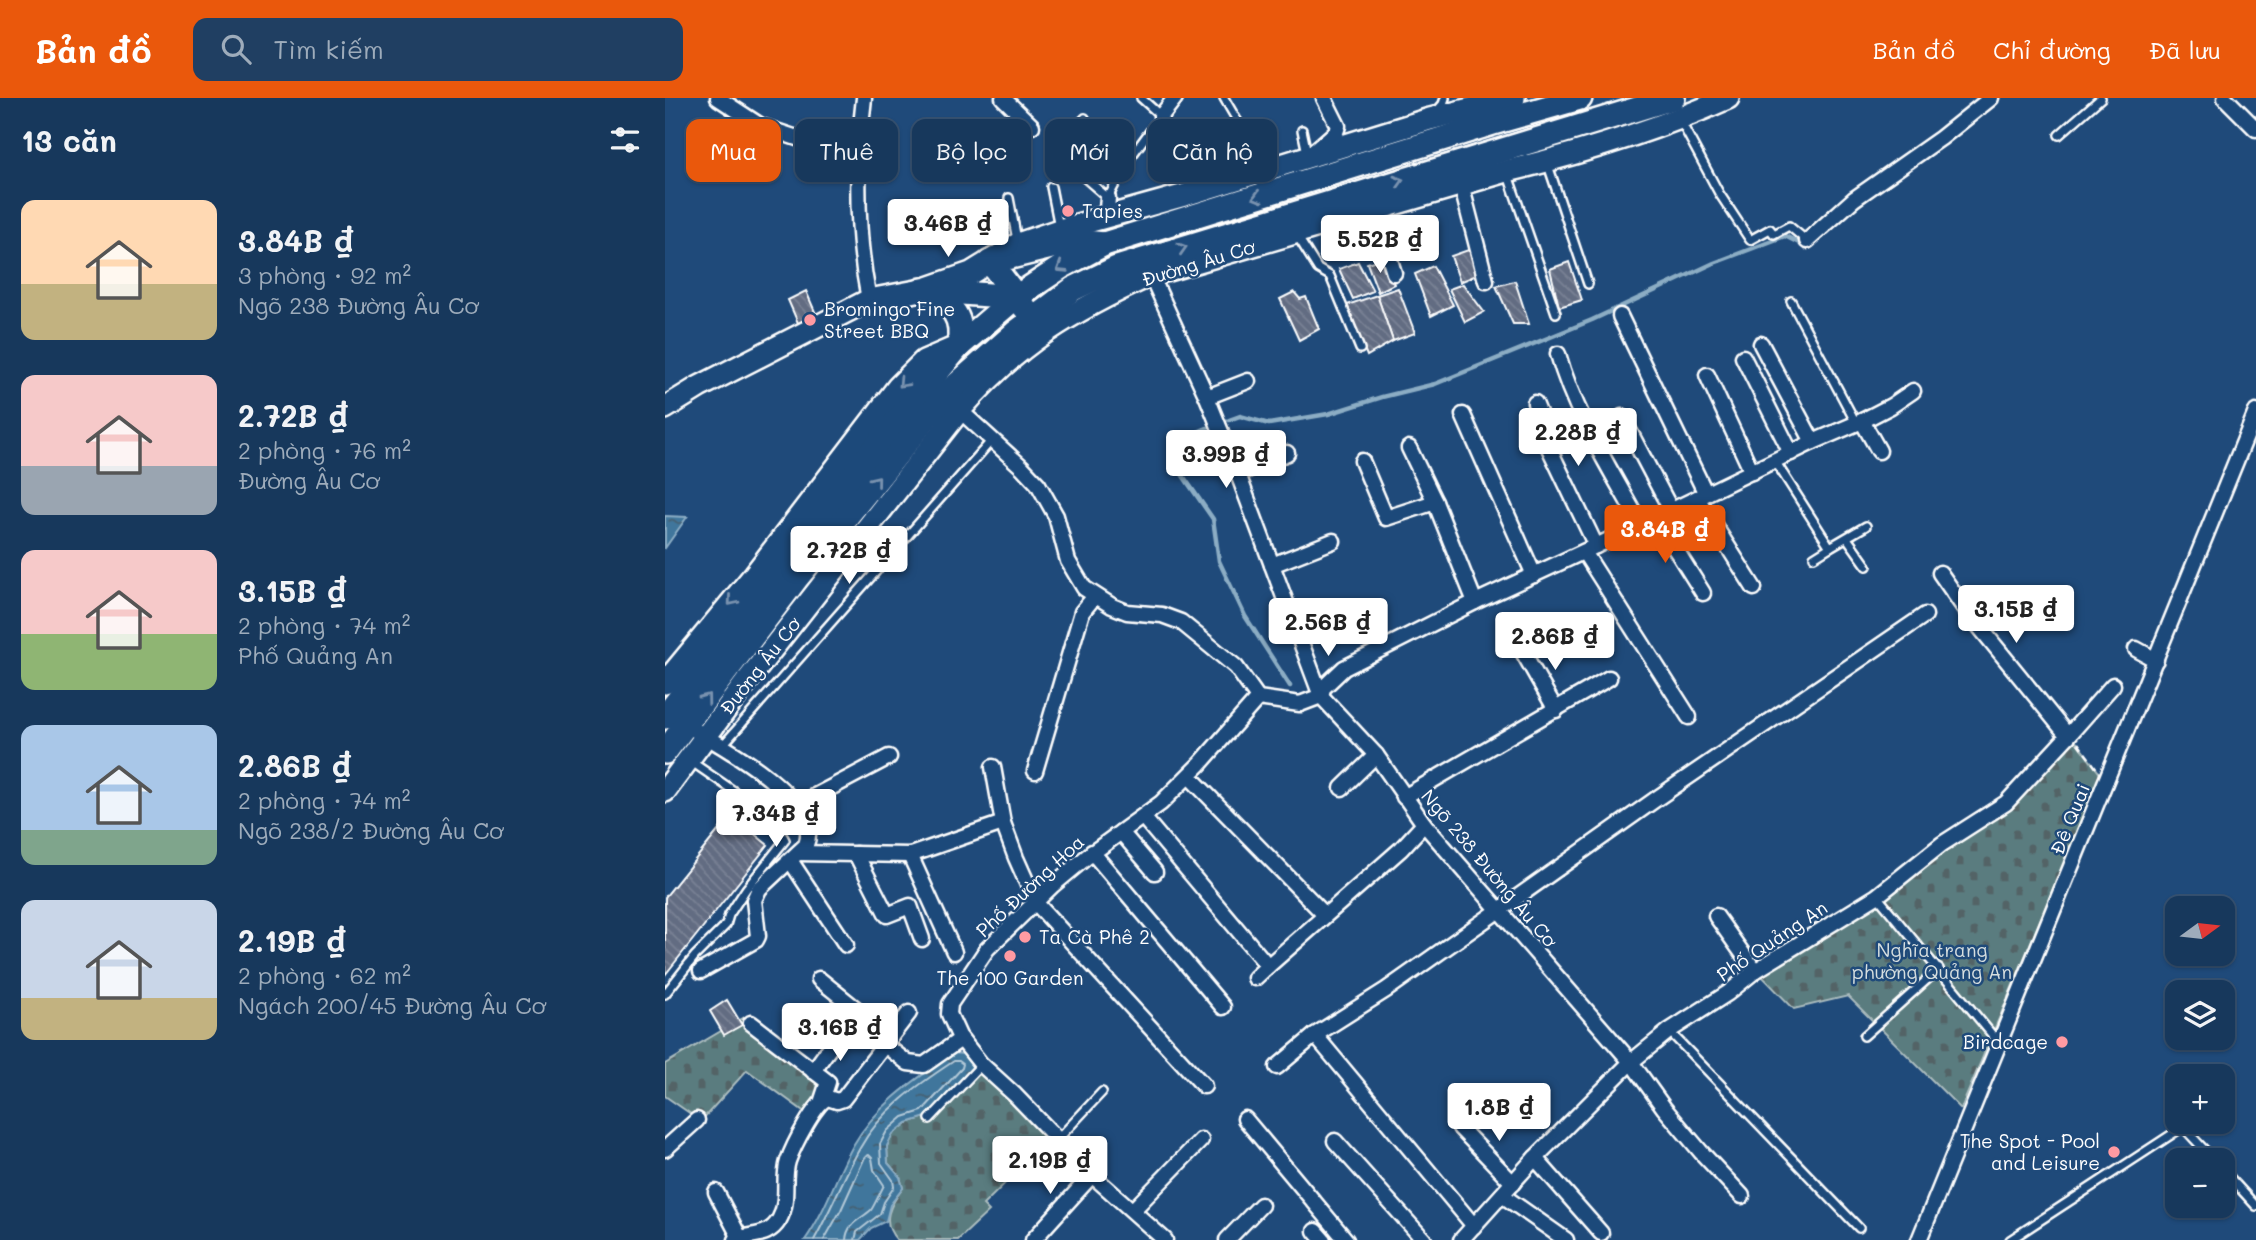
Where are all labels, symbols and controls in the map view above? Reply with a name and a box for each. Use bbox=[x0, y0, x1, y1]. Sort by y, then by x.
search box bbox=[193, 18, 683, 81]
text: Bản đồ bbox=[35, 28, 151, 71]
icon: search bbox=[217, 30, 255, 68]
text: Tìm kiếm bbox=[273, 32, 384, 66]
text: Bản đồ bbox=[1873, 34, 1955, 65]
text: Chỉ đường bbox=[1993, 34, 2111, 65]
text: Đã lưu bbox=[2149, 34, 2221, 65]
chip: Mua bbox=[686, 119, 781, 182]
chip: Thuê bbox=[795, 119, 898, 182]
chip: Bộ lọc bbox=[912, 119, 1031, 182]
chip: Mới bbox=[1045, 119, 1134, 182]
chip: Căn hộ bbox=[1148, 119, 1277, 182]
text: 13 căn bbox=[21, 120, 117, 160]
icon: filters bbox=[606, 121, 644, 159]
one-way arrow bbox=[1393, 175, 1405, 190]
one-way arrow bbox=[1252, 188, 1264, 203]
place label: Tapies bbox=[1082, 198, 1143, 223]
pin: 3.46B ₫ bbox=[883, 200, 1013, 259]
marker: Tapies bbox=[1060, 203, 1076, 219]
text: 3.46B ₫ bbox=[904, 207, 992, 237]
pin: 5.52B ₫ bbox=[1315, 216, 1445, 275]
text: 3.84B ₫ bbox=[238, 220, 354, 260]
text: 5.52B ₫ bbox=[1337, 223, 1423, 253]
icon: home bbox=[77, 228, 161, 312]
street label: Đường Âu Cơ bbox=[1138, 233, 1259, 292]
one-way arrow bbox=[1175, 242, 1188, 256]
one-way arrow bbox=[1056, 259, 1069, 272]
text: 3 phòng · 92 m² bbox=[238, 260, 411, 290]
text: Ngõ 238 Đường Âu Cơ bbox=[238, 290, 478, 320]
place label: Bromingo Fine Street BBQ bbox=[824, 296, 955, 343]
marker: Bromingo Fine Street BBQ bbox=[802, 312, 818, 328]
one-way arrow bbox=[899, 375, 911, 388]
text: 2.72B ₫ bbox=[238, 395, 349, 435]
icon: home bbox=[77, 403, 161, 487]
pin: 2.28B ₫ bbox=[1513, 408, 1643, 468]
text: 2.28B ₫ bbox=[1535, 416, 1621, 446]
pin: 3.99B ₫ bbox=[1161, 430, 1291, 490]
text: 2 phòng · 76 m² bbox=[238, 435, 411, 465]
text: 3.99B ₫ bbox=[1182, 438, 1270, 468]
text: Đường Âu Cơ bbox=[238, 465, 379, 495]
one-way arrow bbox=[868, 475, 881, 487]
pin: 3.84B ₫ bbox=[1600, 505, 1730, 565]
text: 3.84B ₫ bbox=[1620, 513, 1710, 543]
pin: 2.72B ₫ bbox=[784, 526, 914, 586]
text: 2.72B ₫ bbox=[807, 534, 891, 564]
text: 3.15B ₫ bbox=[238, 570, 347, 610]
icon: home bbox=[77, 578, 161, 662]
pin: 3.15B ₫ bbox=[1951, 586, 2081, 645]
one-way arrow bbox=[728, 593, 741, 606]
text: 3.15B ₫ bbox=[1974, 593, 2058, 623]
pin: 2.56B ₫ bbox=[1263, 598, 1393, 658]
text: 2.56B ₫ bbox=[1285, 606, 1371, 636]
text: 2 phòng · 74 m² bbox=[238, 610, 410, 640]
street label: Đường Âu Cơ bbox=[714, 611, 806, 719]
pin: 2.86B ₫ bbox=[1490, 612, 1620, 672]
text: 2.86B ₫ bbox=[1511, 620, 1599, 650]
text: Phố Quảng An bbox=[238, 640, 393, 670]
one-way arrow bbox=[698, 693, 711, 706]
text: 2.86B ₫ bbox=[238, 745, 352, 785]
icon: home bbox=[77, 753, 161, 837]
street label: Đê Quai bbox=[2044, 780, 2095, 858]
street label: Ngõ 238 Đường Âu Cơ bbox=[1416, 784, 1564, 953]
text: 2 phòng · 74 m² bbox=[238, 785, 410, 815]
pin: 7.34B ₫ bbox=[711, 790, 841, 849]
text: 7.34B ₫ bbox=[732, 797, 820, 827]
text: Ngõ 238/2 Đường Âu Cơ bbox=[238, 815, 503, 845]
street label: Phố Đường Hoa bbox=[970, 829, 1089, 942]
street label: Phố Quảng An bbox=[1712, 894, 1832, 987]
north arrow bbox=[2165, 896, 2235, 966]
map controls bbox=[2165, 896, 2235, 1218]
text: 2.19B ₫ bbox=[238, 920, 347, 960]
place label: Ta Cà Phê 2 bbox=[1039, 924, 1150, 949]
icon: home bbox=[77, 928, 161, 1012]
marker: Ta Cà Phê 2 bbox=[1017, 929, 1033, 945]
park label: Nghĩa trang phường Quảng An bbox=[1852, 937, 2012, 984]
marker: The 100 Garden bbox=[1002, 948, 1018, 964]
text: 2 phòng · 62 m² bbox=[238, 960, 411, 990]
place label: The 100 Garden bbox=[937, 965, 1083, 990]
button: layers bbox=[2165, 980, 2235, 1050]
text: Ngách 200/45 Đường Âu Cơ bbox=[238, 990, 545, 1020]
pin: 3.16B ₫ bbox=[775, 1004, 905, 1063]
text: 3.16B ₫ bbox=[798, 1011, 882, 1041]
place label: Birdcage bbox=[1963, 1029, 2048, 1054]
marker: Birdcage bbox=[2054, 1034, 2070, 1050]
button: + bbox=[2165, 1064, 2235, 1134]
pin: 1.8B ₫ bbox=[1442, 1084, 1556, 1143]
text: 1.8B ₫ bbox=[1464, 1091, 1534, 1121]
place label: The Spot - Pool and Leisure bbox=[1960, 1128, 2100, 1175]
pin: 2.19B ₫ bbox=[985, 1136, 1115, 1196]
text: 2.19B ₫ bbox=[1008, 1144, 1092, 1174]
marker: The Spot - Pool and Leisure bbox=[2106, 1144, 2122, 1160]
button: − bbox=[2165, 1148, 2235, 1218]

